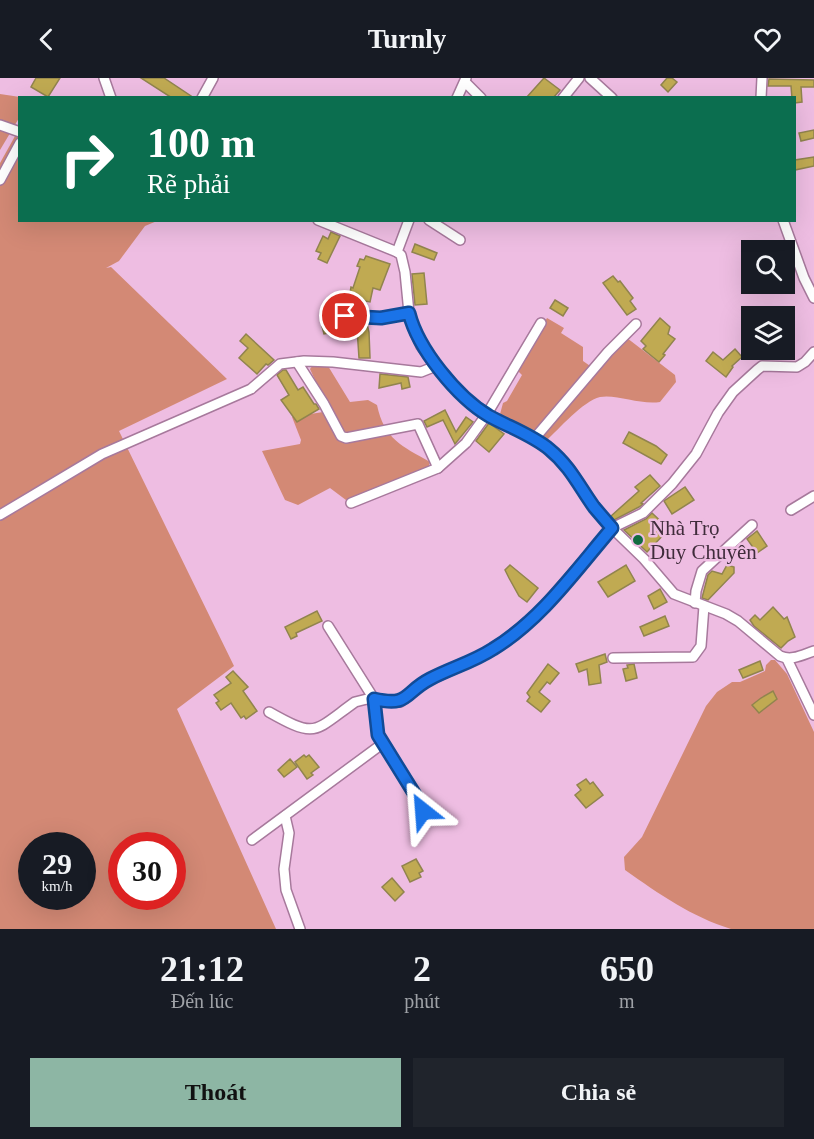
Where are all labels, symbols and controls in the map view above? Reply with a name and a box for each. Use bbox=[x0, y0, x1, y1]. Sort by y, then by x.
icon: back bbox=[30, 23, 63, 56]
icon: heart bbox=[751, 23, 784, 56]
text: Turnly bbox=[368, 24, 446, 54]
icon: right bbox=[48, 120, 126, 198]
text: 100 m bbox=[147, 120, 256, 166]
text: Rẽ phải bbox=[147, 169, 230, 199]
map controls bbox=[741, 240, 795, 360]
button: search bbox=[741, 240, 795, 294]
pin bbox=[319, 290, 370, 341]
icon: arrive bbox=[328, 299, 361, 332]
button: layers bbox=[741, 306, 795, 360]
place label: Nhà Trọ Duy Chuyên bbox=[650, 516, 757, 564]
marker: Nhà Trọ Duy Chuyên bbox=[631, 533, 645, 547]
position arrow bbox=[391, 779, 455, 843]
speed limit sign: 30 bbox=[108, 832, 186, 910]
text: 29 bbox=[42, 847, 72, 880]
text: km/h bbox=[42, 878, 72, 894]
text: 21:12 bbox=[160, 949, 244, 989]
text: 2 bbox=[413, 949, 431, 989]
text: 650 bbox=[600, 949, 654, 989]
text: Đến lúc bbox=[171, 990, 233, 1012]
text: phút bbox=[404, 990, 440, 1012]
text: m bbox=[619, 990, 635, 1012]
button: Thoát bbox=[30, 1058, 401, 1127]
button: Chia sẻ bbox=[413, 1058, 784, 1127]

